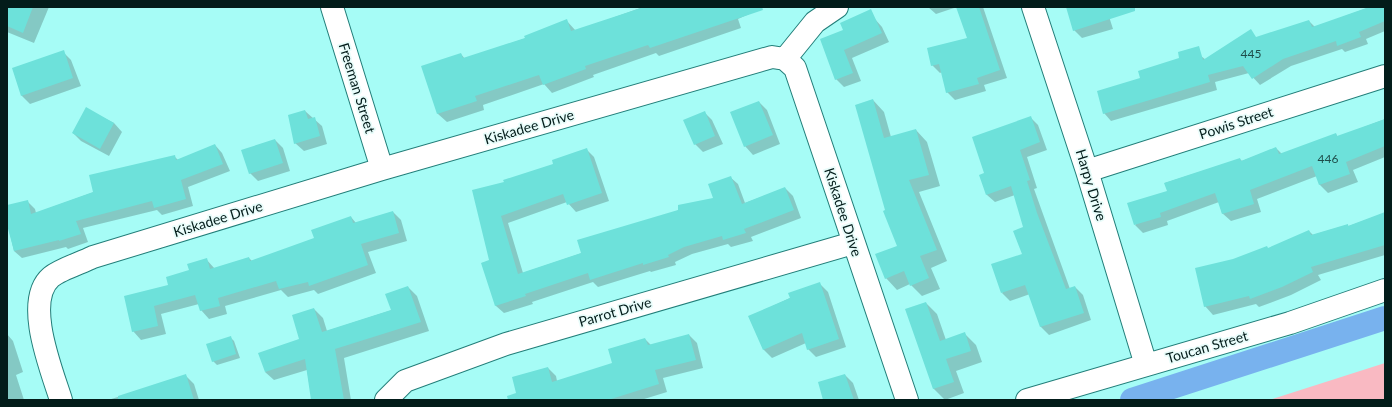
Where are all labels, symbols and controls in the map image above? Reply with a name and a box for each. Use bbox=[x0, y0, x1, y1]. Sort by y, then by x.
street label: Freeman Street bbox=[336, 41, 379, 135]
house number: 445 bbox=[1241, 46, 1261, 61]
street label: Powis Street bbox=[1197, 103, 1275, 142]
street label: Kiskadee Drive bbox=[482, 106, 576, 147]
street label: Harpy Drive bbox=[1073, 147, 1110, 223]
house number: 446 bbox=[1318, 151, 1338, 166]
street label: Kiskadee Drive bbox=[821, 165, 866, 258]
street label: Kiskadee Drive bbox=[171, 197, 265, 240]
street label: Parrot Drive bbox=[577, 293, 653, 330]
street label: Toucan Street bbox=[1164, 327, 1250, 366]

